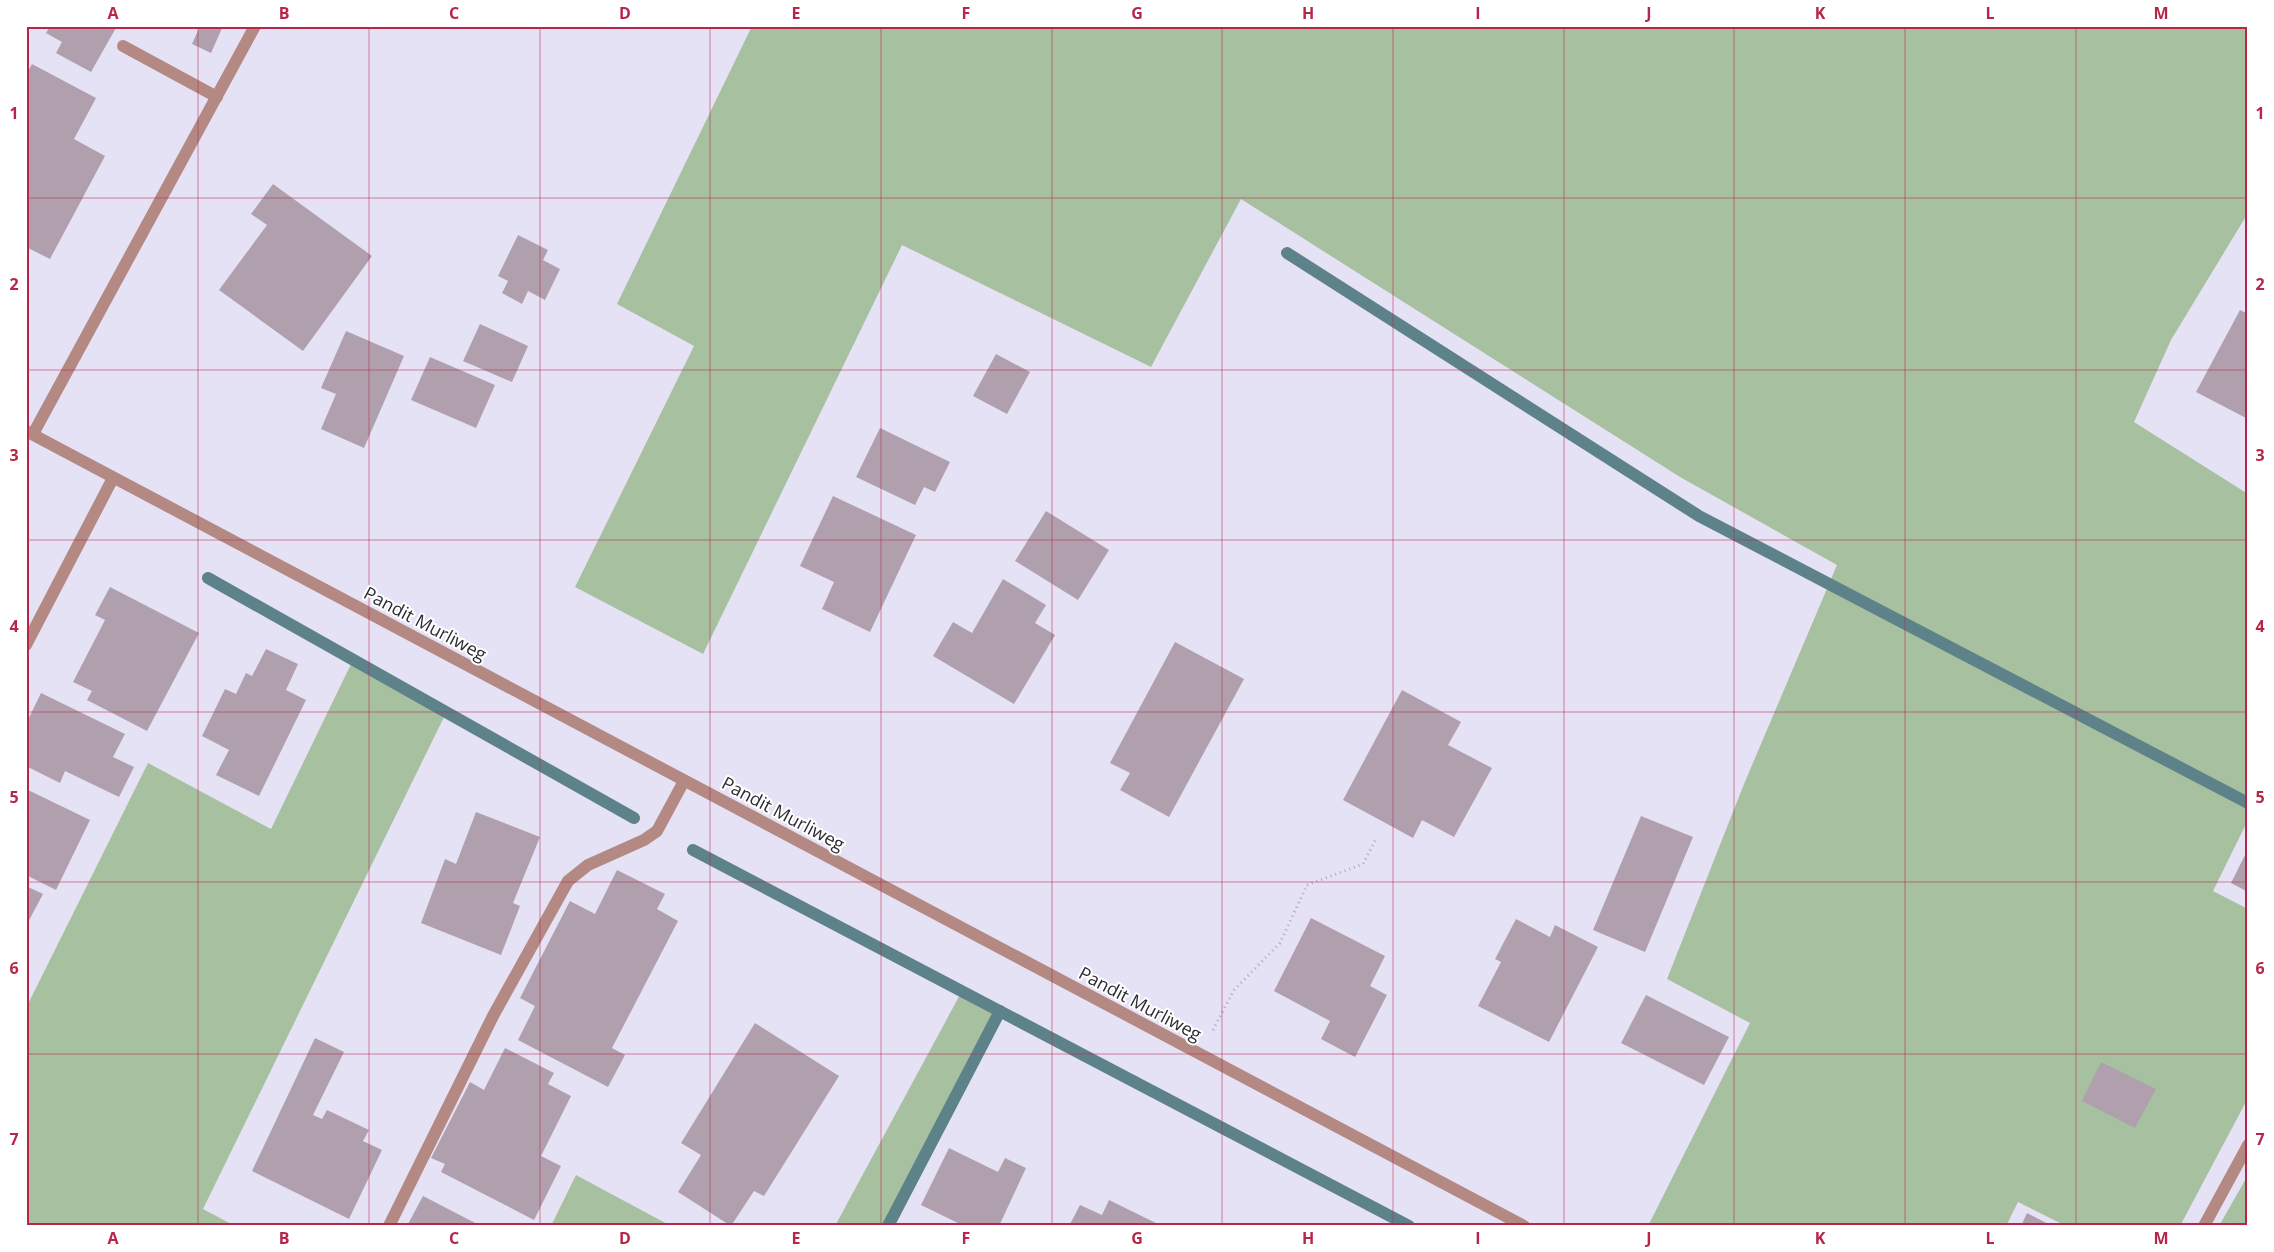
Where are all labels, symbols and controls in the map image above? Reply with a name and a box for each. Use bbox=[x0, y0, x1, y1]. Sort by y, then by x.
text: A bbox=[107, 2, 119, 24]
text: B bbox=[279, 2, 289, 24]
text: C bbox=[449, 2, 459, 24]
text: D bbox=[619, 2, 631, 24]
text: E bbox=[792, 2, 801, 24]
text: F bbox=[962, 2, 970, 24]
text: G bbox=[1131, 2, 1143, 24]
text: H bbox=[1302, 2, 1314, 24]
text: I bbox=[1475, 2, 1481, 24]
text: J bbox=[1644, 2, 1652, 24]
text: K bbox=[1815, 2, 1826, 24]
text: L bbox=[1985, 2, 1995, 24]
text: M bbox=[2153, 2, 2169, 24]
text: 1 bbox=[9, 102, 19, 124]
text: 1 bbox=[2255, 102, 2265, 124]
text: 2 bbox=[9, 273, 19, 295]
text: 2 bbox=[2255, 273, 2265, 295]
text: 3 bbox=[9, 444, 19, 466]
text: 3 bbox=[2255, 444, 2265, 466]
street label: Pandit Murliweg bbox=[360, 581, 491, 666]
text: 4 bbox=[9, 615, 19, 637]
text: 4 bbox=[2255, 615, 2265, 637]
street label: Pandit Murliweg bbox=[718, 771, 849, 856]
text: 5 bbox=[9, 786, 19, 808]
text: 5 bbox=[2255, 786, 2265, 808]
text: 6 bbox=[9, 957, 19, 979]
text: 6 bbox=[2255, 957, 2265, 979]
street label: Pandit Murliweg bbox=[1075, 961, 1206, 1046]
text: 7 bbox=[9, 1128, 19, 1150]
text: 7 bbox=[2255, 1128, 2265, 1150]
text: A bbox=[107, 1227, 119, 1249]
text: B bbox=[279, 1227, 289, 1249]
text: C bbox=[449, 1227, 459, 1249]
text: D bbox=[619, 1227, 631, 1249]
text: E bbox=[792, 1227, 801, 1249]
text: F bbox=[962, 1227, 970, 1249]
text: G bbox=[1131, 1227, 1143, 1249]
text: H bbox=[1302, 1227, 1314, 1249]
text: I bbox=[1475, 1227, 1481, 1249]
text: J bbox=[1644, 1227, 1652, 1249]
text: K bbox=[1815, 1227, 1826, 1249]
text: L bbox=[1985, 1227, 1995, 1249]
text: M bbox=[2153, 1227, 2169, 1249]

